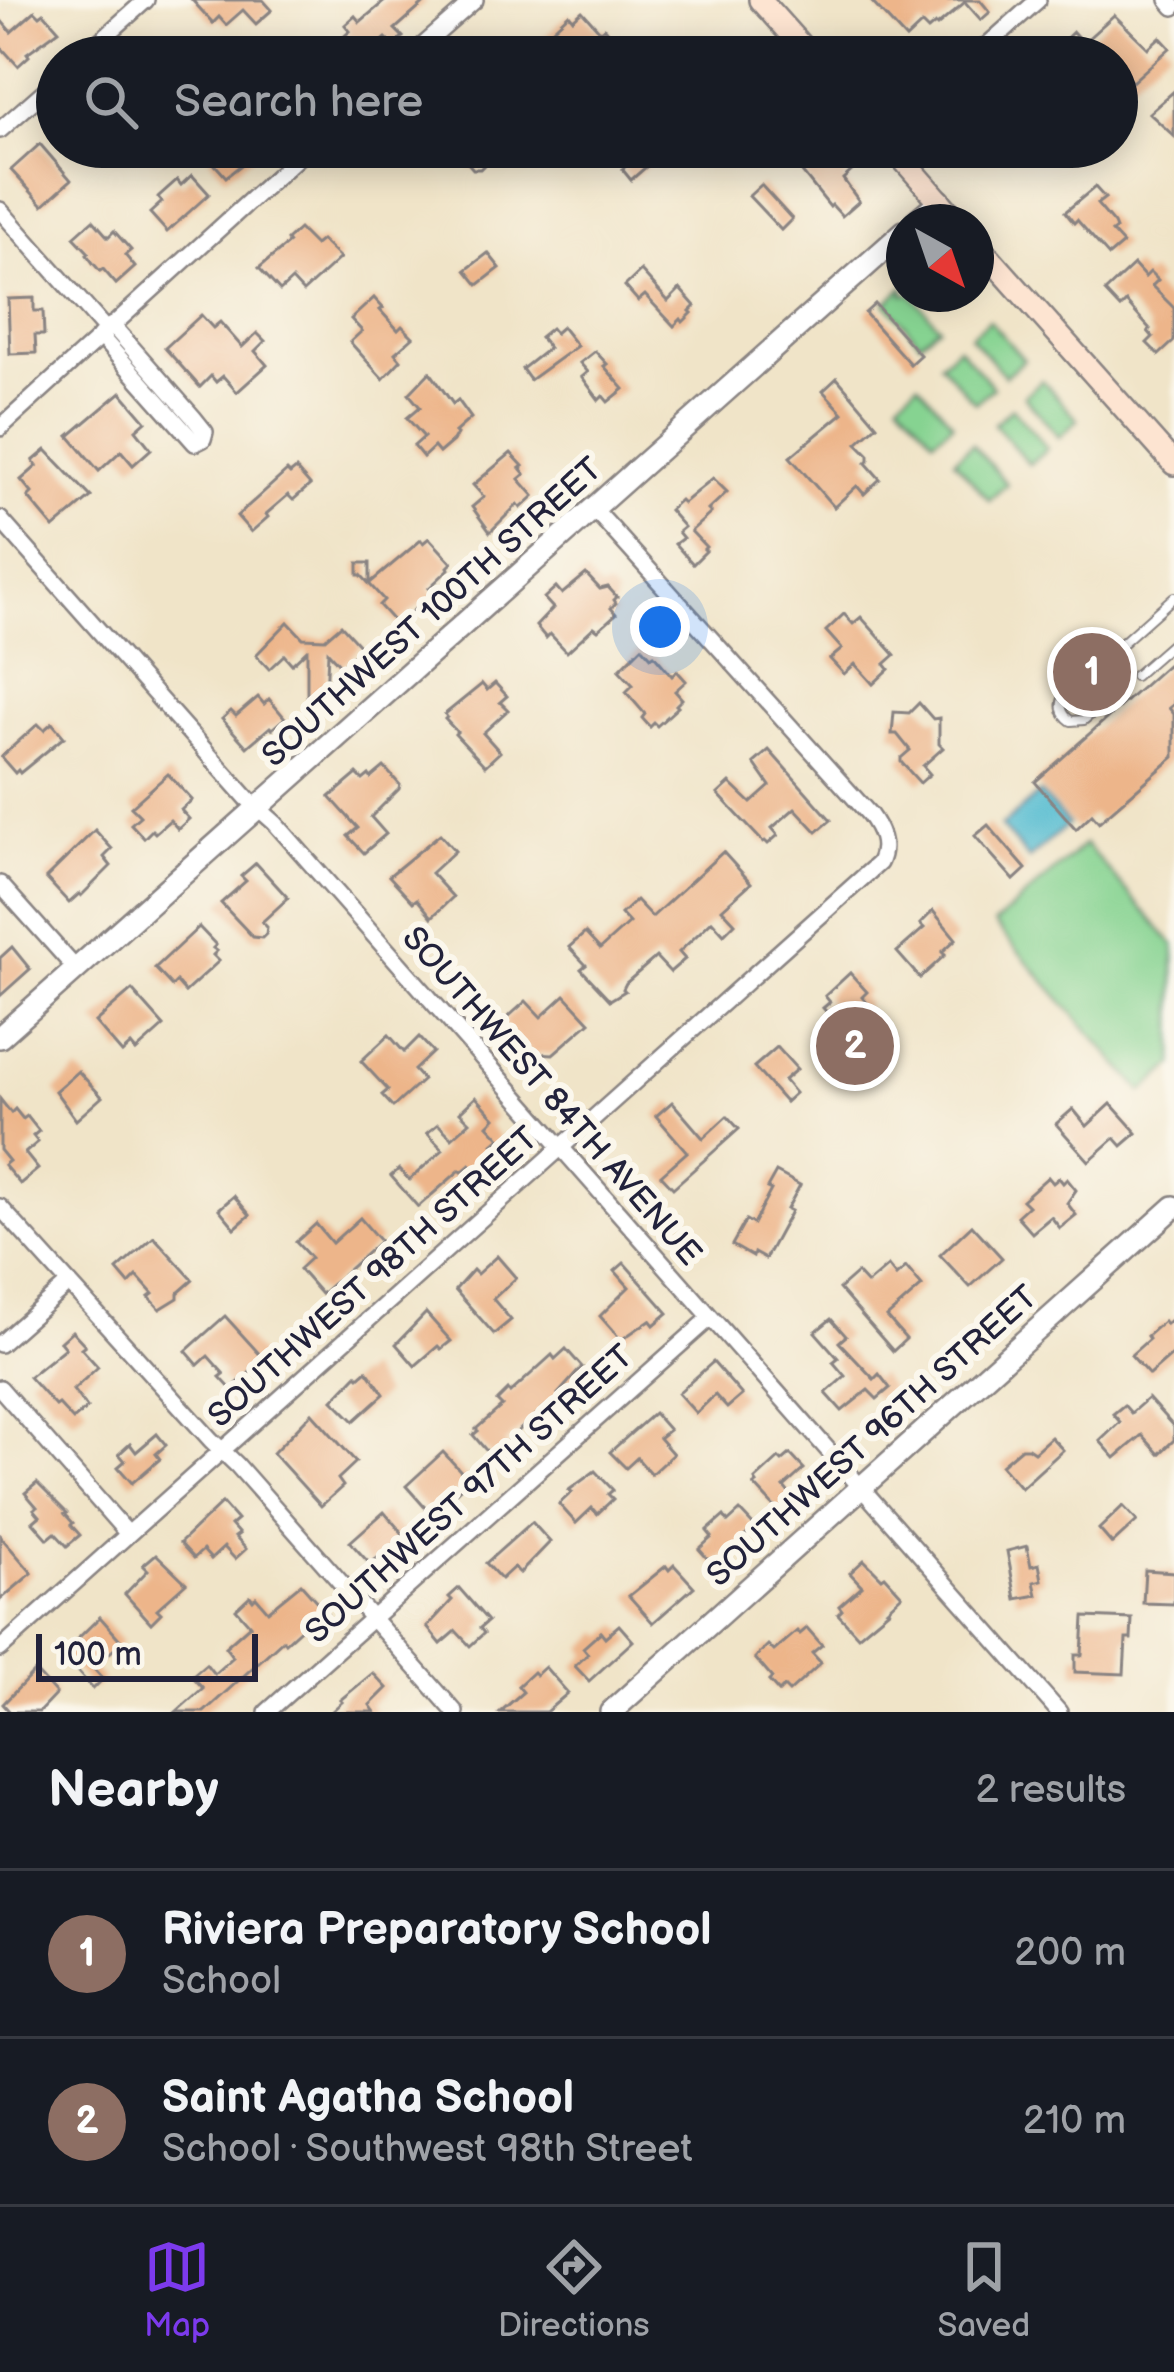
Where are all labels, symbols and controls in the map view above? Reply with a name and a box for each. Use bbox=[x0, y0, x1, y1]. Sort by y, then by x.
search box bbox=[36, 36, 1138, 168]
icon: search bbox=[78, 69, 144, 135]
text: Search here bbox=[174, 75, 423, 130]
north arrow bbox=[886, 204, 994, 312]
street label: SOUTHWEST 100TH STREET bbox=[254, 449, 611, 776]
your location bbox=[630, 597, 690, 657]
pin: 1 bbox=[1053, 627, 1131, 717]
street label: SOUTHWEST 84TH AVENUE bbox=[393, 919, 710, 1274]
pin: 2 bbox=[816, 1001, 894, 1091]
street label: SOUTHWEST 98TH STREET bbox=[200, 1119, 547, 1436]
street label: SOUTHWEST 96TH STREET bbox=[699, 1277, 1046, 1596]
street label: SOUTHWEST 97TH STREET bbox=[297, 1337, 641, 1652]
scale bar bbox=[36, 1628, 258, 1681]
text: 100 m bbox=[54, 1635, 142, 1675]
text: Nearby bbox=[48, 1760, 219, 1821]
text: 2 results bbox=[975, 1767, 1126, 1814]
text: Riviera Preparatory School bbox=[162, 1903, 712, 1958]
text: 1 bbox=[79, 1930, 95, 1977]
text: 200 m bbox=[1014, 1930, 1126, 1977]
text: School bbox=[162, 1958, 281, 2005]
text: Saint Agatha School bbox=[162, 2071, 574, 2126]
text: 2 bbox=[75, 2098, 99, 2145]
text: 210 m bbox=[1023, 2098, 1126, 2145]
text: School · Southwest 98th Street bbox=[162, 2126, 692, 2173]
tab: Map bbox=[144, 2234, 210, 2346]
tab: Directions bbox=[498, 2234, 650, 2346]
tab: Saved bbox=[937, 2234, 1030, 2346]

